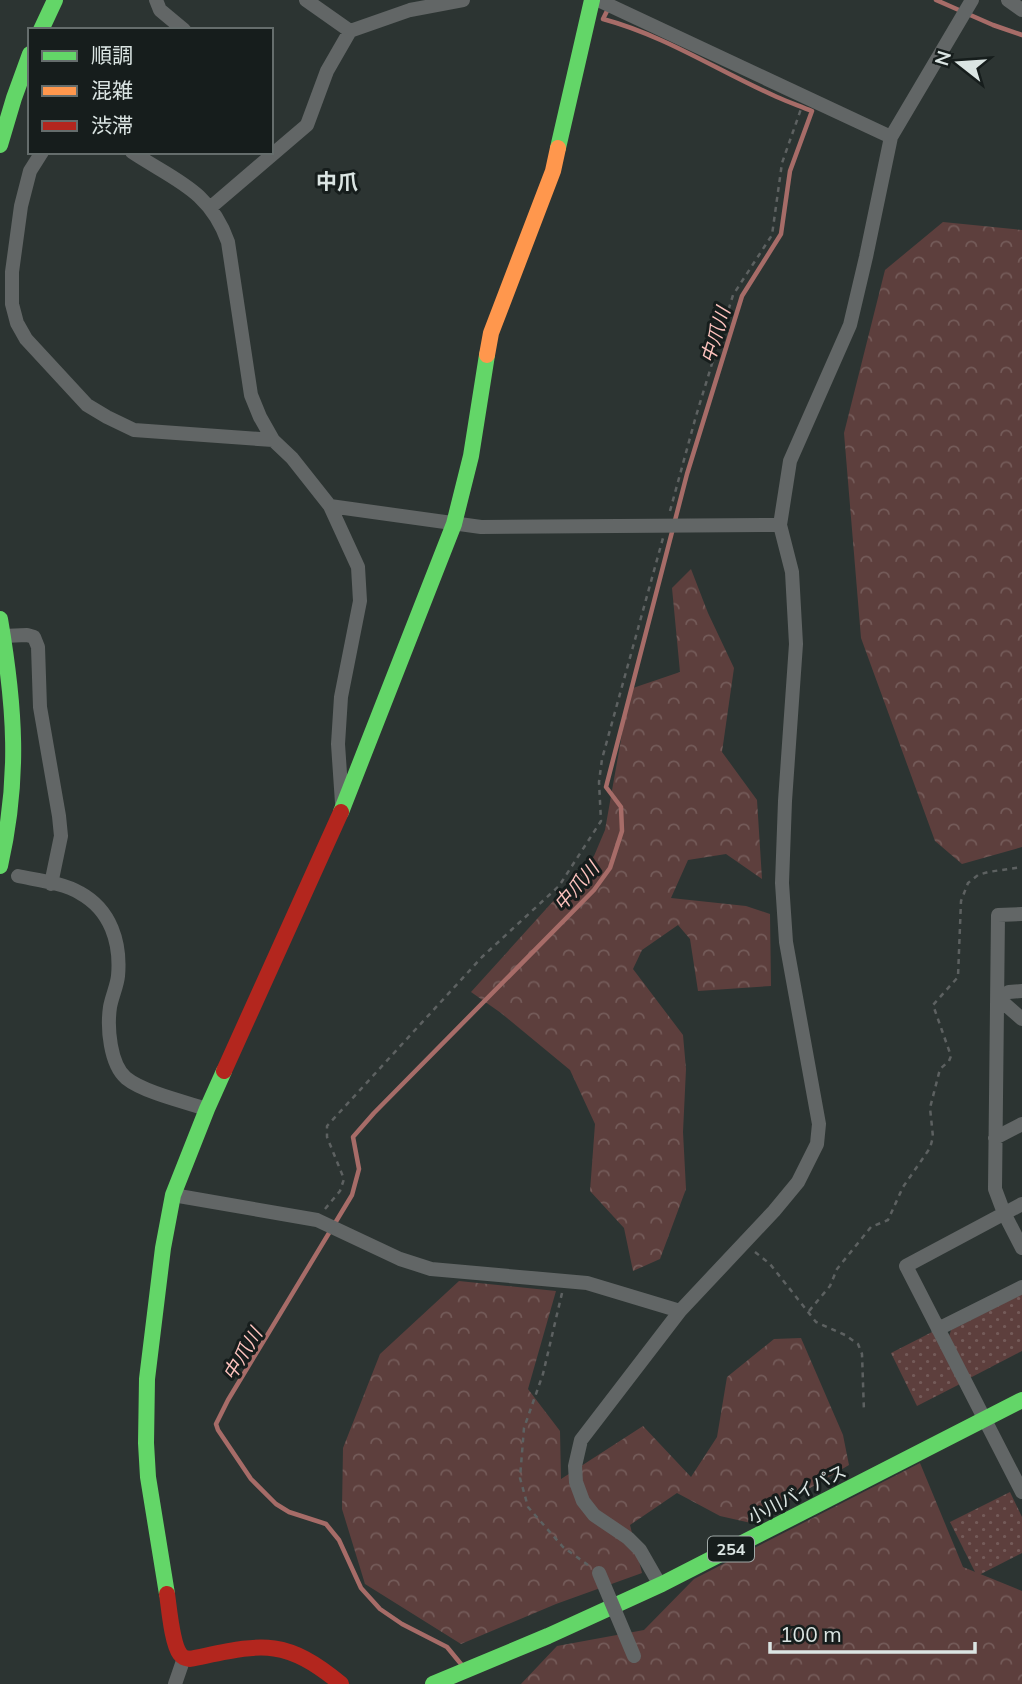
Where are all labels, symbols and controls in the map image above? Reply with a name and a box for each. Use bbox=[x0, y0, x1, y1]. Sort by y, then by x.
legend bbox=[28, 28, 273, 154]
north arrow bbox=[924, 28, 994, 98]
text: 順調 bbox=[91, 42, 133, 68]
text: N bbox=[929, 48, 956, 68]
text: 混雑 bbox=[91, 77, 133, 103]
text: 渋滞 bbox=[91, 112, 133, 138]
district label: 中爪 bbox=[316, 168, 358, 194]
water label: 中爪川 bbox=[695, 302, 735, 366]
water label: 中爪川 bbox=[548, 855, 605, 915]
water label: 中爪川 bbox=[217, 1322, 268, 1385]
street label: 小川バイパス bbox=[744, 1459, 850, 1529]
road number: 254 bbox=[708, 1536, 754, 1562]
scale bar bbox=[770, 1610, 975, 1654]
text: 100 m bbox=[780, 1621, 842, 1647]

